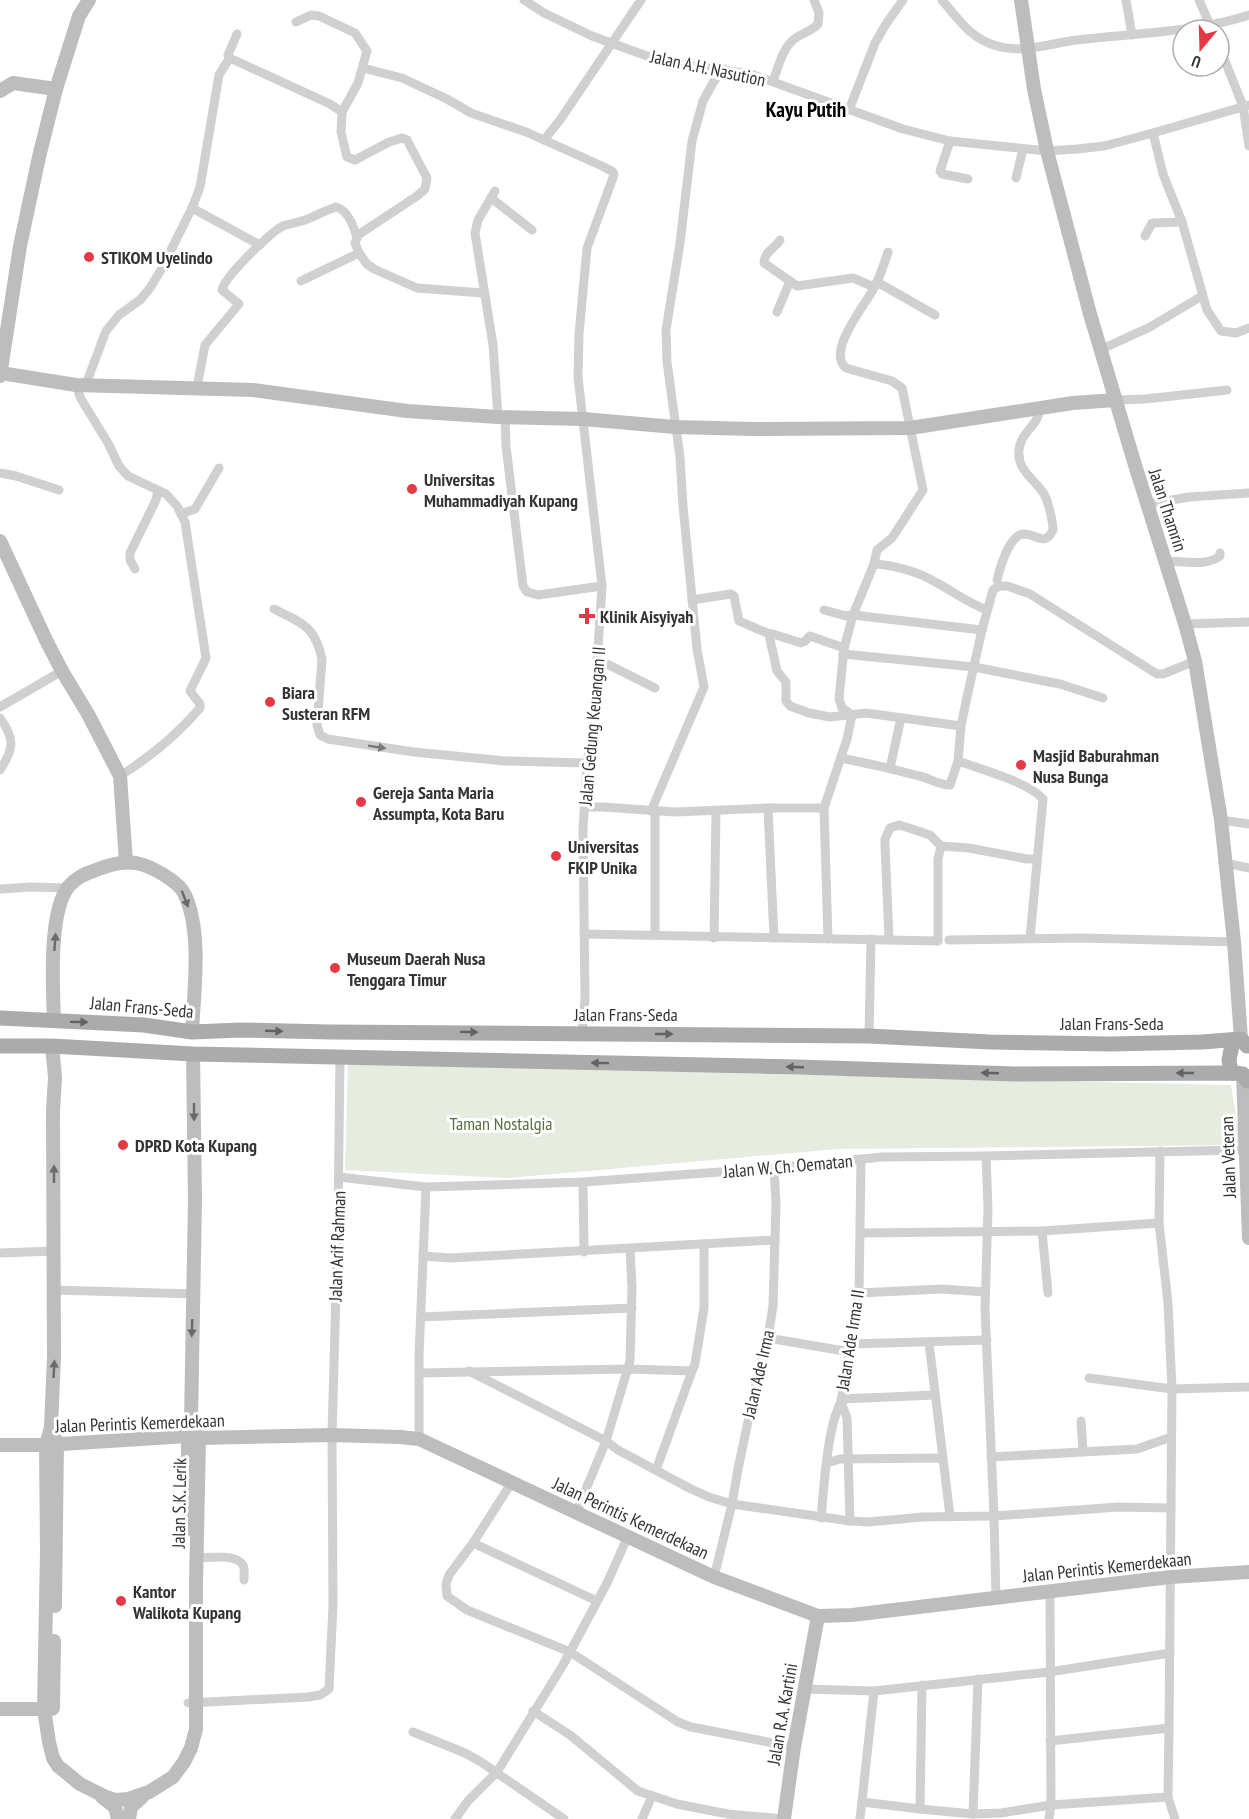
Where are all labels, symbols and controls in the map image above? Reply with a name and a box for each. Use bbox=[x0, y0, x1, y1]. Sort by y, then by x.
north arrow bbox=[1171, 18, 1231, 78]
street label: Jalan A.H. Nasution bbox=[647, 44, 768, 91]
text: U bbox=[1189, 51, 1203, 73]
district label: Kayu Putih bbox=[766, 96, 846, 123]
place label: STIKOM Uyelindo bbox=[101, 246, 213, 269]
marker: STIKOM Uyelindo bbox=[82, 250, 96, 264]
street label: Jalan Thamrin bbox=[1143, 465, 1192, 554]
place label: Universitas Muhammadiyah Kupang bbox=[424, 468, 578, 512]
marker: Universitas Muhammadiyah Kupang bbox=[405, 482, 419, 496]
place label: Klinik Aisyiyah bbox=[600, 605, 693, 628]
marker: Klinik Aisyiyah bbox=[578, 607, 596, 625]
street label: Jalan Gedung Keuangan II bbox=[573, 645, 610, 808]
place label: Biara Susteran RFM bbox=[282, 681, 370, 725]
marker: Biara Susteran RFM bbox=[263, 695, 277, 709]
one-way arrow bbox=[368, 742, 387, 751]
place label: Masjid Baburahman Nusa Bunga bbox=[1033, 744, 1159, 788]
marker: Masjid Baburahman Nusa Bunga bbox=[1014, 758, 1028, 772]
place label: Gereja Santa Maria Assumpta, Kota Baru bbox=[372, 781, 504, 825]
marker: Gereja Santa Maria Assumpta, Kota Baru bbox=[354, 795, 368, 809]
place label: Universitas FKIP Unika bbox=[568, 835, 639, 879]
marker: Universitas FKIP Unika bbox=[549, 849, 563, 863]
one-way arrow bbox=[181, 890, 190, 908]
one-way arrow bbox=[50, 932, 60, 951]
place label: Museum Daerah Nusa Tenggara Timur bbox=[347, 947, 485, 991]
marker: Museum Daerah Nusa Tenggara Timur bbox=[328, 961, 342, 975]
street label: Jalan Frans-Seda bbox=[88, 991, 195, 1023]
street label: Jalan Frans-Seda bbox=[573, 1003, 678, 1026]
street label: Jalan Frans-Seda bbox=[1059, 1012, 1164, 1035]
one-way arrow bbox=[70, 1017, 89, 1026]
one-way arrow bbox=[264, 1026, 283, 1035]
one-way arrow bbox=[459, 1027, 478, 1037]
one-way arrow bbox=[654, 1029, 673, 1039]
one-way arrow bbox=[590, 1058, 609, 1067]
one-way arrow bbox=[785, 1063, 804, 1072]
one-way arrow bbox=[1175, 1068, 1194, 1078]
one-way arrow bbox=[980, 1069, 999, 1078]
one-way arrow bbox=[189, 1103, 199, 1122]
park label: Taman Nostalgia bbox=[449, 1112, 553, 1135]
street label: Jalan Veteran bbox=[1215, 1116, 1241, 1199]
place label: DPRD Kota Kupang bbox=[135, 1134, 257, 1157]
marker: DPRD Kota Kupang bbox=[116, 1138, 130, 1152]
street label: Jalan W. Ch. Oematan bbox=[722, 1149, 853, 1183]
one-way arrow bbox=[49, 1164, 58, 1183]
street label: Jalan Arif Rahman bbox=[324, 1190, 350, 1303]
street label: Jalan Ade Irma II bbox=[831, 1288, 869, 1393]
one-way arrow bbox=[188, 1318, 197, 1337]
street label: Jalan Ade Irma bbox=[736, 1328, 779, 1421]
one-way arrow bbox=[49, 1359, 58, 1378]
street label: Jalan Perintis Kemerdekaan bbox=[54, 1409, 225, 1437]
street label: Jalan S.K. Lerik bbox=[167, 1458, 191, 1549]
street label: Jalan Perintis Kemerdekaan bbox=[548, 1471, 713, 1564]
street label: Jalan Perintis Kemerdekaan bbox=[1021, 1547, 1192, 1587]
place label: Kantor Walikota Kupang bbox=[132, 1580, 241, 1624]
marker: Kantor Walikota Kupang bbox=[114, 1594, 128, 1608]
street label: Jalan R.A. Kartini bbox=[762, 1661, 802, 1768]

